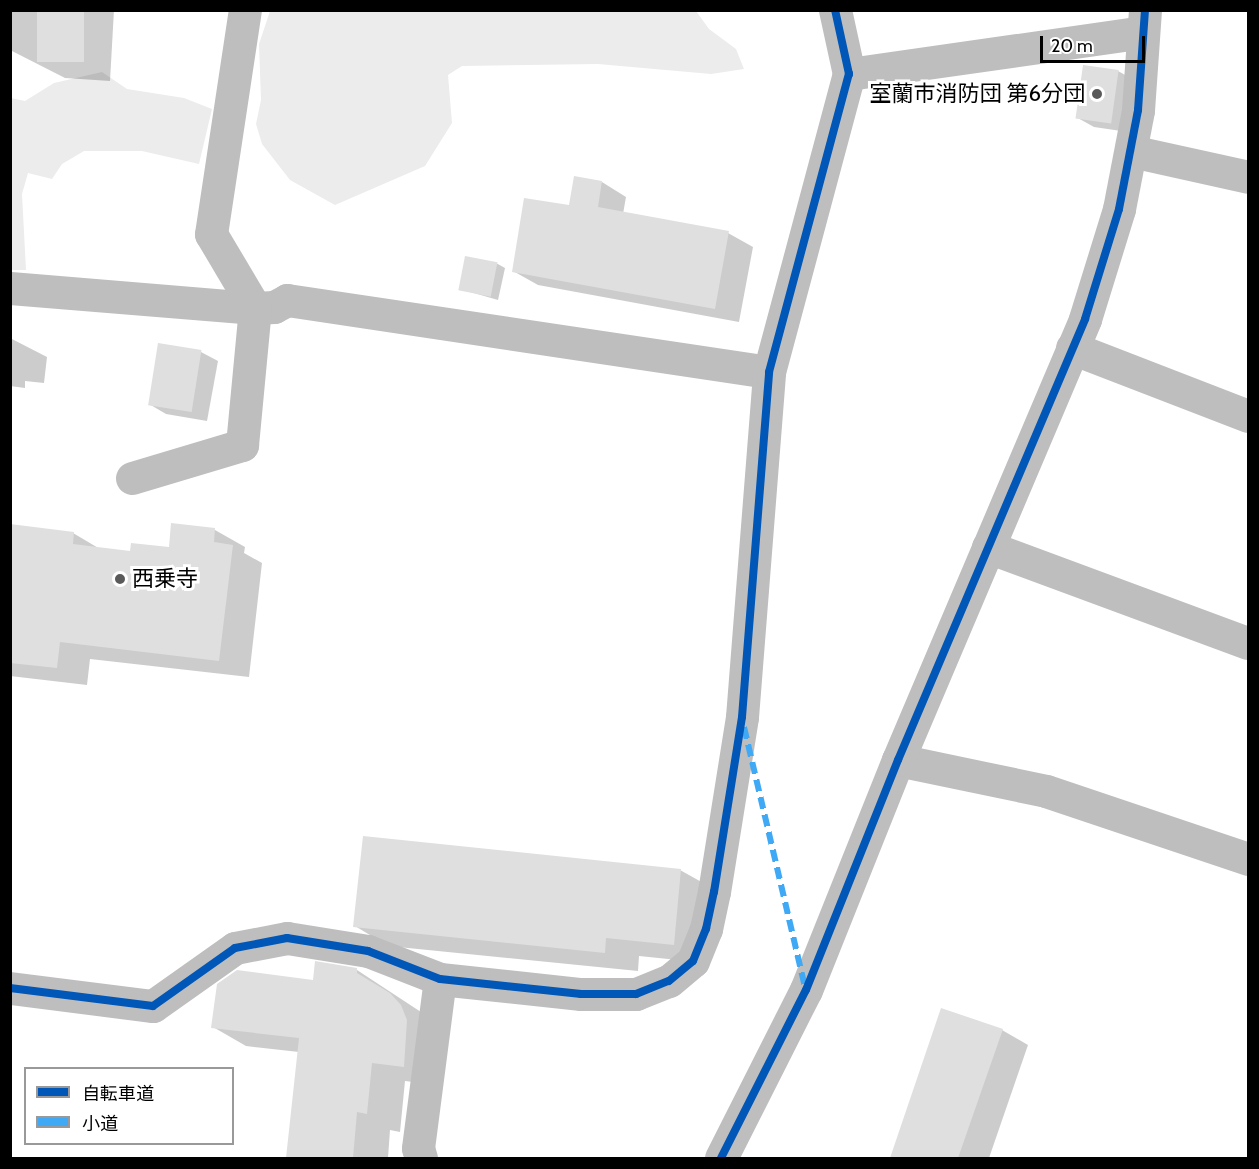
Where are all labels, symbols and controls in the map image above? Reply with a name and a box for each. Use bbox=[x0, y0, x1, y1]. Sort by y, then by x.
scale bar bbox=[1043, 24, 1148, 62]
text: 20 m bbox=[1051, 35, 1093, 57]
place label: 室蘭市消防団 第6分団 bbox=[870, 81, 1085, 107]
marker: 室蘭市消防団 第6分団 bbox=[1090, 87, 1104, 101]
place label: 西乗寺 bbox=[132, 566, 198, 592]
marker: 西乗寺 bbox=[113, 572, 127, 586]
legend bbox=[24, 1067, 234, 1145]
text: 自転車道 bbox=[82, 1083, 154, 1105]
text: 小道 bbox=[82, 1113, 118, 1135]

